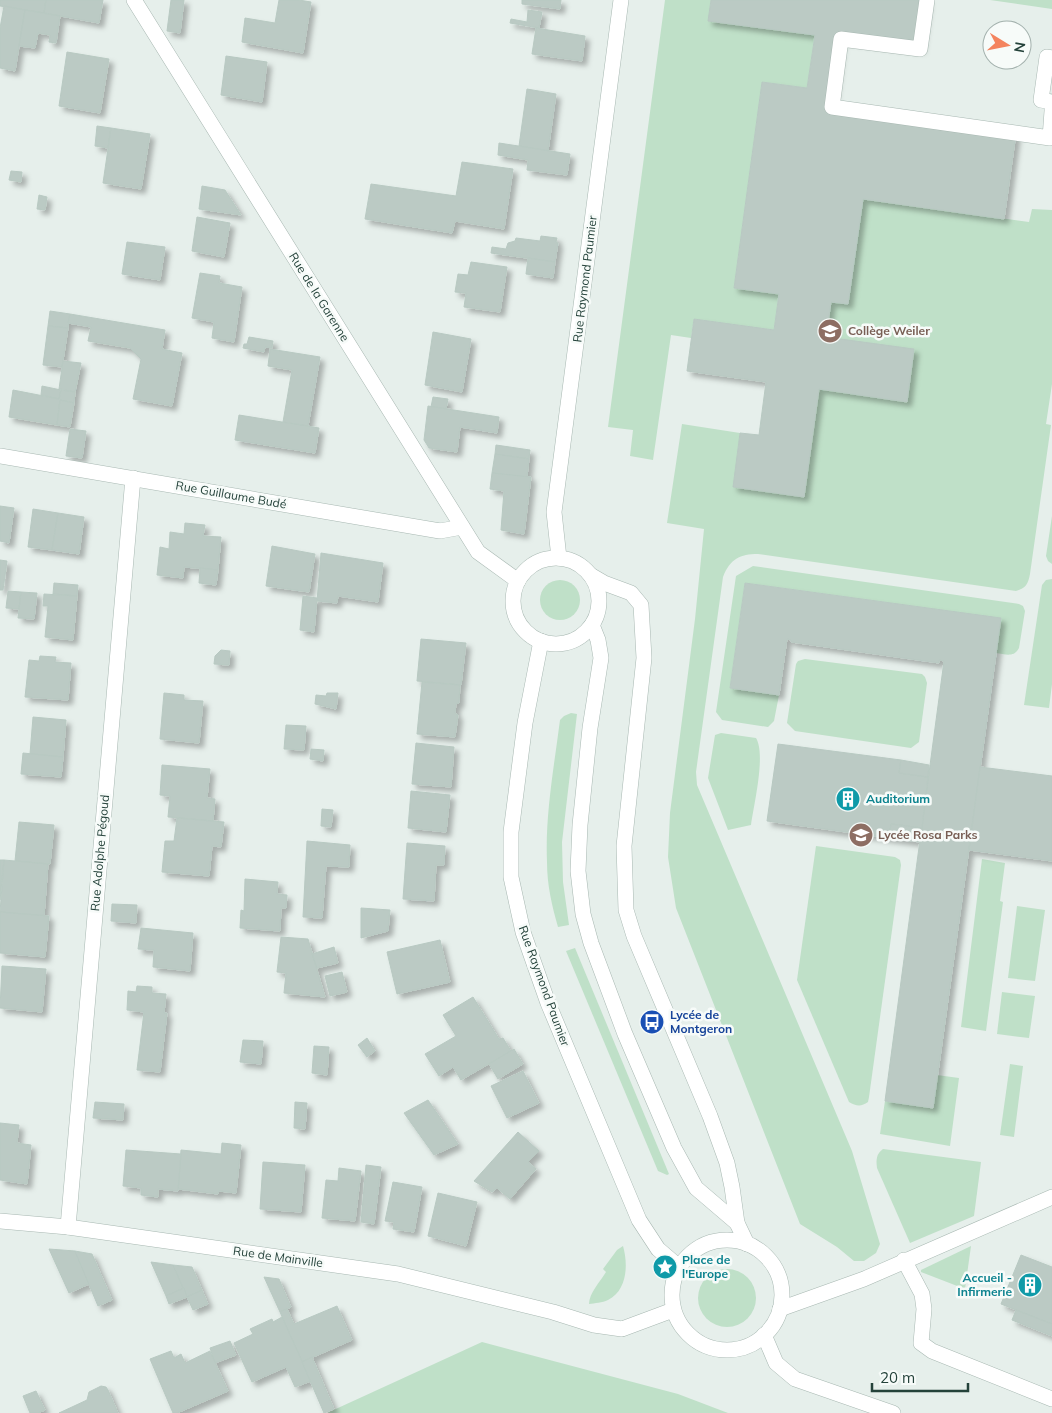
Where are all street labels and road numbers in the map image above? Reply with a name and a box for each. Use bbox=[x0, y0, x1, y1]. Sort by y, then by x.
street label: Rue Raymond Paumier bbox=[569, 214, 600, 343]
street label: Rue de la Garenne bbox=[286, 249, 353, 344]
street label: Rue Guillaume Budé bbox=[174, 477, 288, 512]
street label: Rue Adolphe Pégoud bbox=[87, 794, 112, 912]
street label: Rue Raymond Paumier bbox=[516, 923, 574, 1049]
street label: Rue de Mainville bbox=[232, 1243, 324, 1270]

